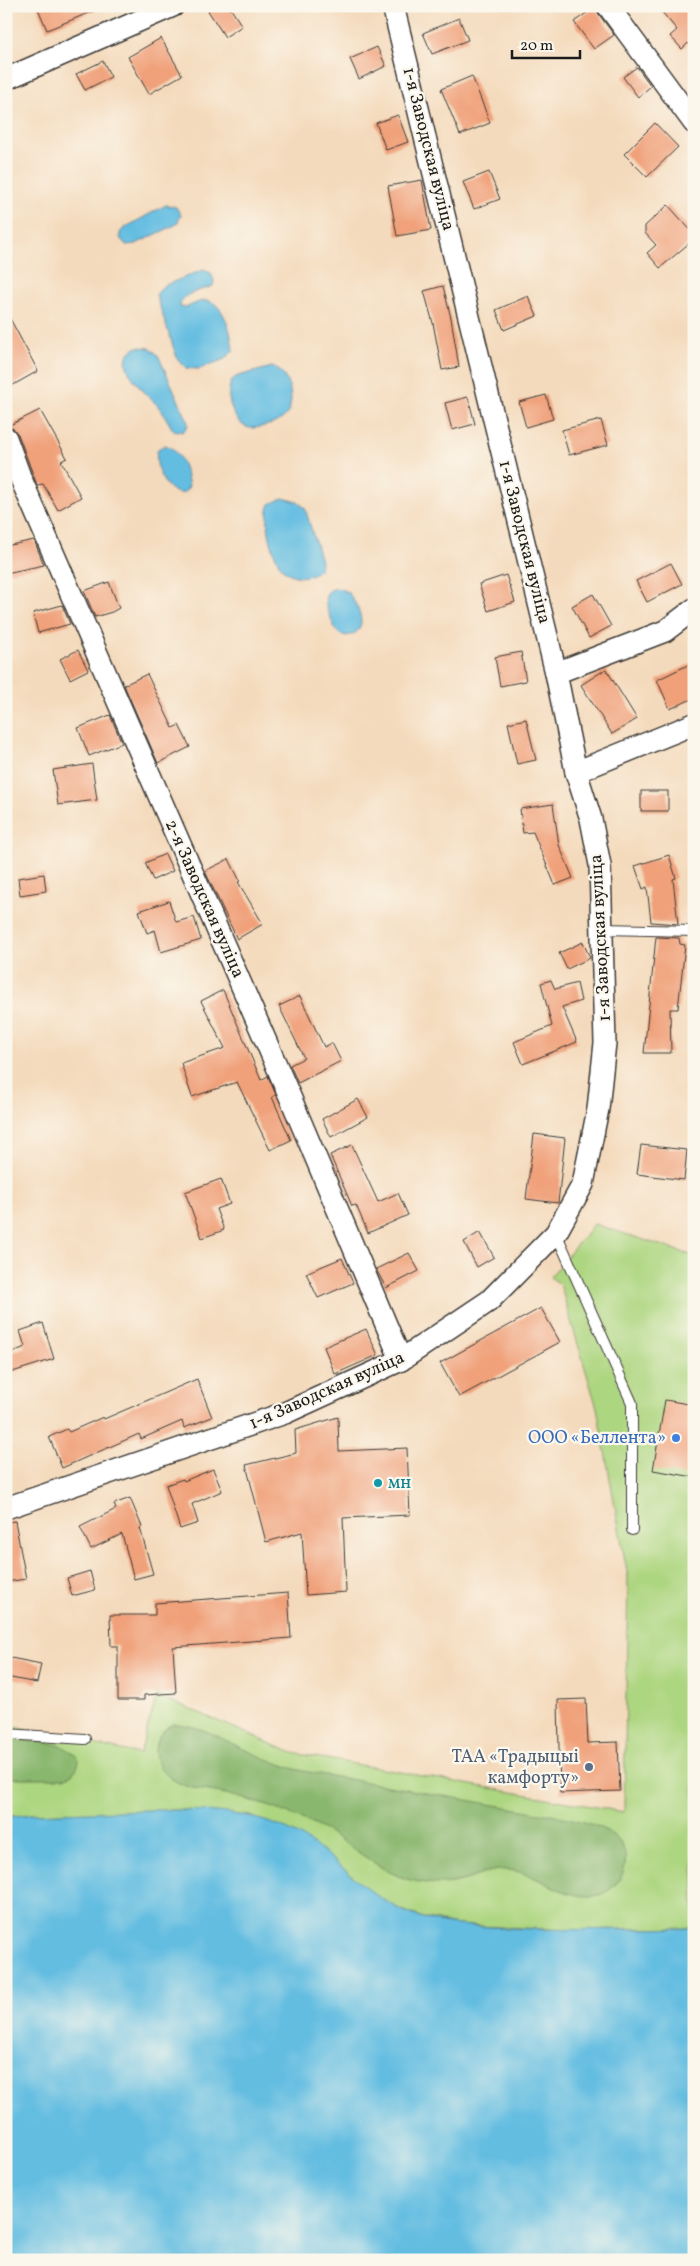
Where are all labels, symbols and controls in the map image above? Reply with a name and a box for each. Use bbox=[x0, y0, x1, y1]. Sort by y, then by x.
scale bar bbox=[512, 28, 580, 60]
text: 20 m bbox=[520, 36, 553, 57]
street label: 1-я Заводская вуліца bbox=[396, 65, 460, 233]
street label: 1-я Заводская вуліца bbox=[492, 458, 556, 626]
street label: 2-я Заводская вуліца bbox=[158, 816, 250, 982]
street label: 1-я Заводская вуліца bbox=[584, 854, 618, 1022]
street label: 1-я Заводская вуліца bbox=[245, 1345, 409, 1437]
place label: ООО «Беллента» bbox=[528, 1426, 666, 1451]
marker: ООО «Беллента» bbox=[670, 1432, 682, 1444]
place label: мн bbox=[388, 1471, 411, 1496]
marker: мн bbox=[372, 1477, 384, 1489]
place label: ТАА «Традыцыі камфорту» bbox=[451, 1745, 579, 1791]
marker: ТАА «Традыцыі камфорту» bbox=[583, 1761, 595, 1773]

